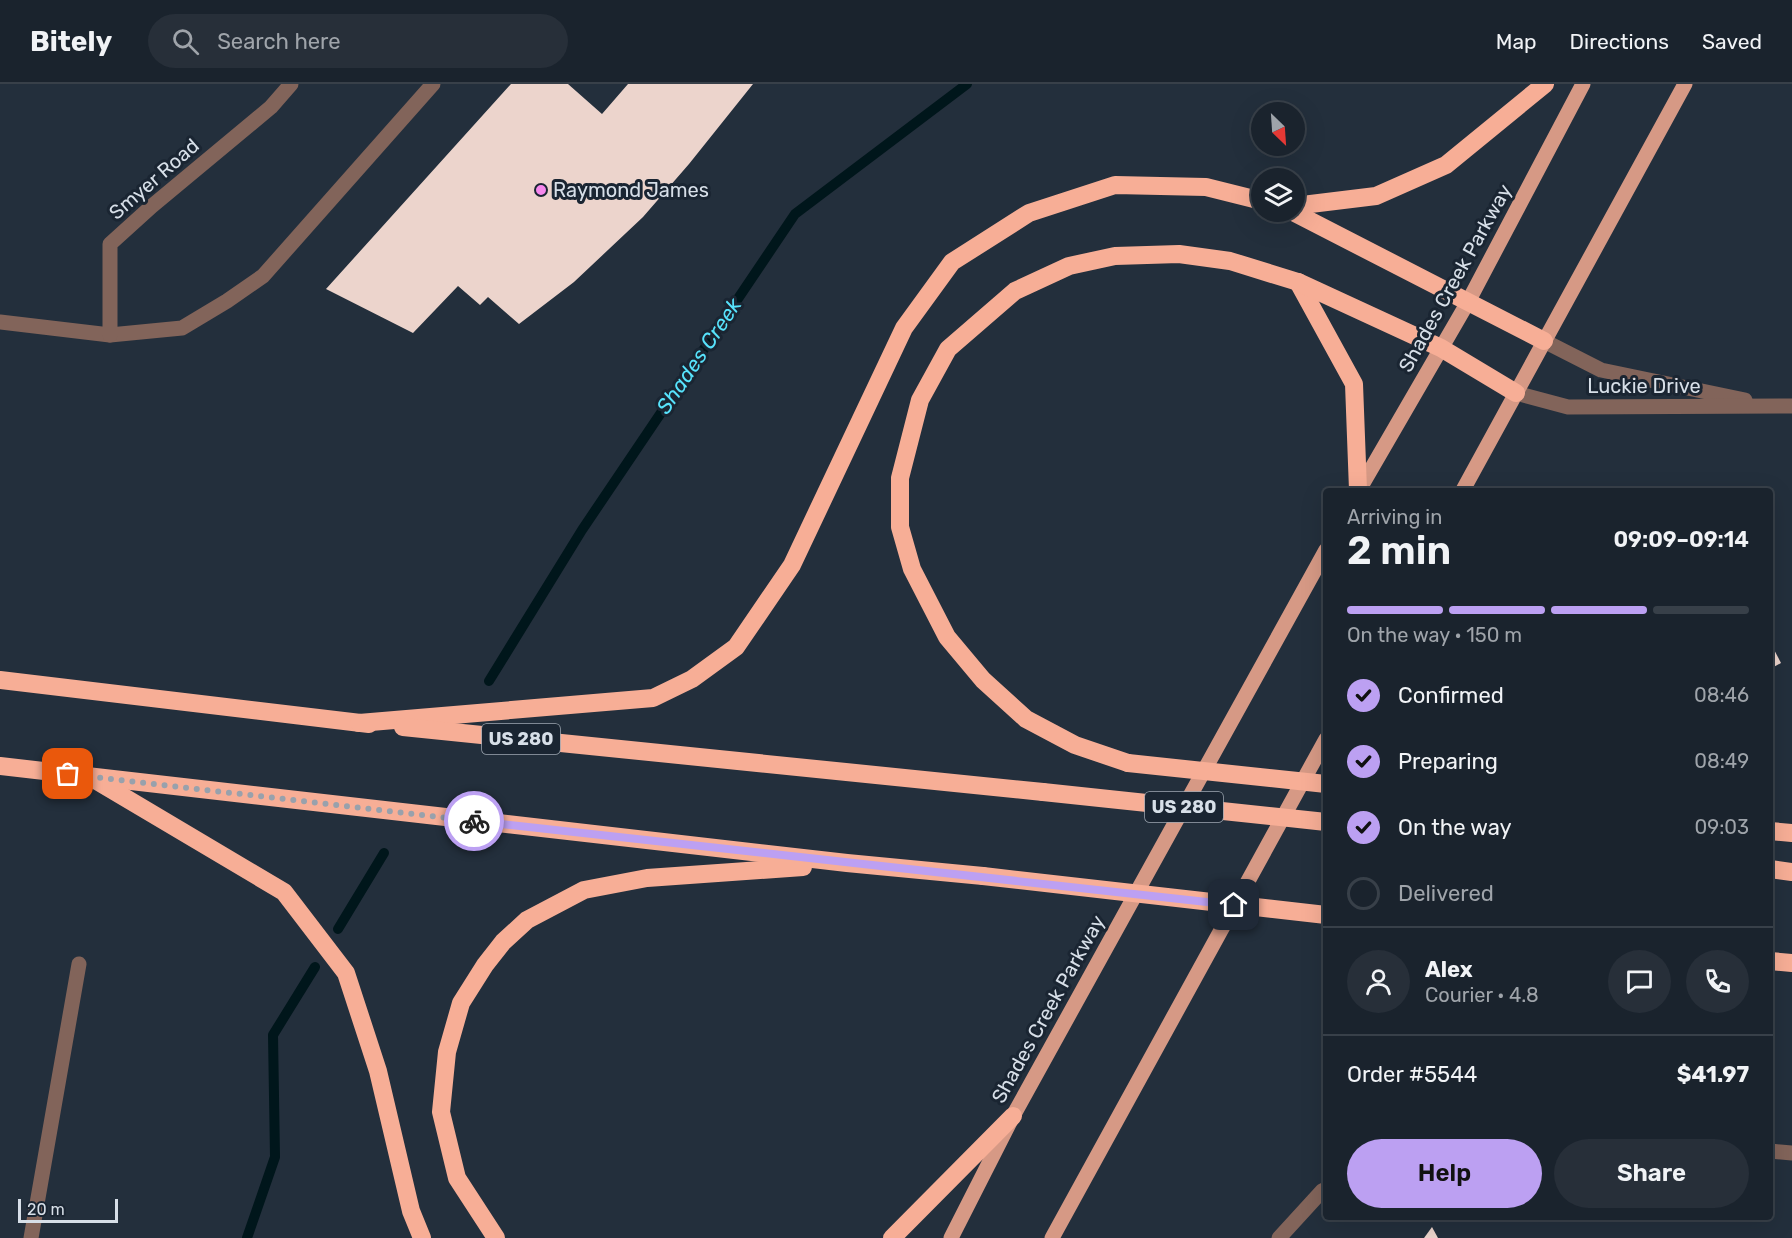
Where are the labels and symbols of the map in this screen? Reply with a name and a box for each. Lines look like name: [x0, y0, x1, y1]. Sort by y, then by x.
north arrow: [1251, 102, 1305, 156]
street label: Smyer Road: [104, 133, 204, 225]
place label: Raymond James: [553, 178, 709, 202]
street label: Shades Creek Parkway: [1393, 180, 1517, 376]
marker: Raymond James: [534, 183, 548, 197]
water label: Shades Creek: [651, 292, 747, 418]
street label: Luckie Drive: [1587, 374, 1701, 398]
road number: US 280: [482, 724, 560, 754]
pin: [42, 748, 93, 799]
courier: [444, 791, 504, 851]
road number: US 280: [1145, 792, 1223, 822]
pin: [1208, 879, 1259, 930]
street label: Shades Creek Parkway: [986, 911, 1110, 1107]
scale bar: [18, 1196, 118, 1224]

